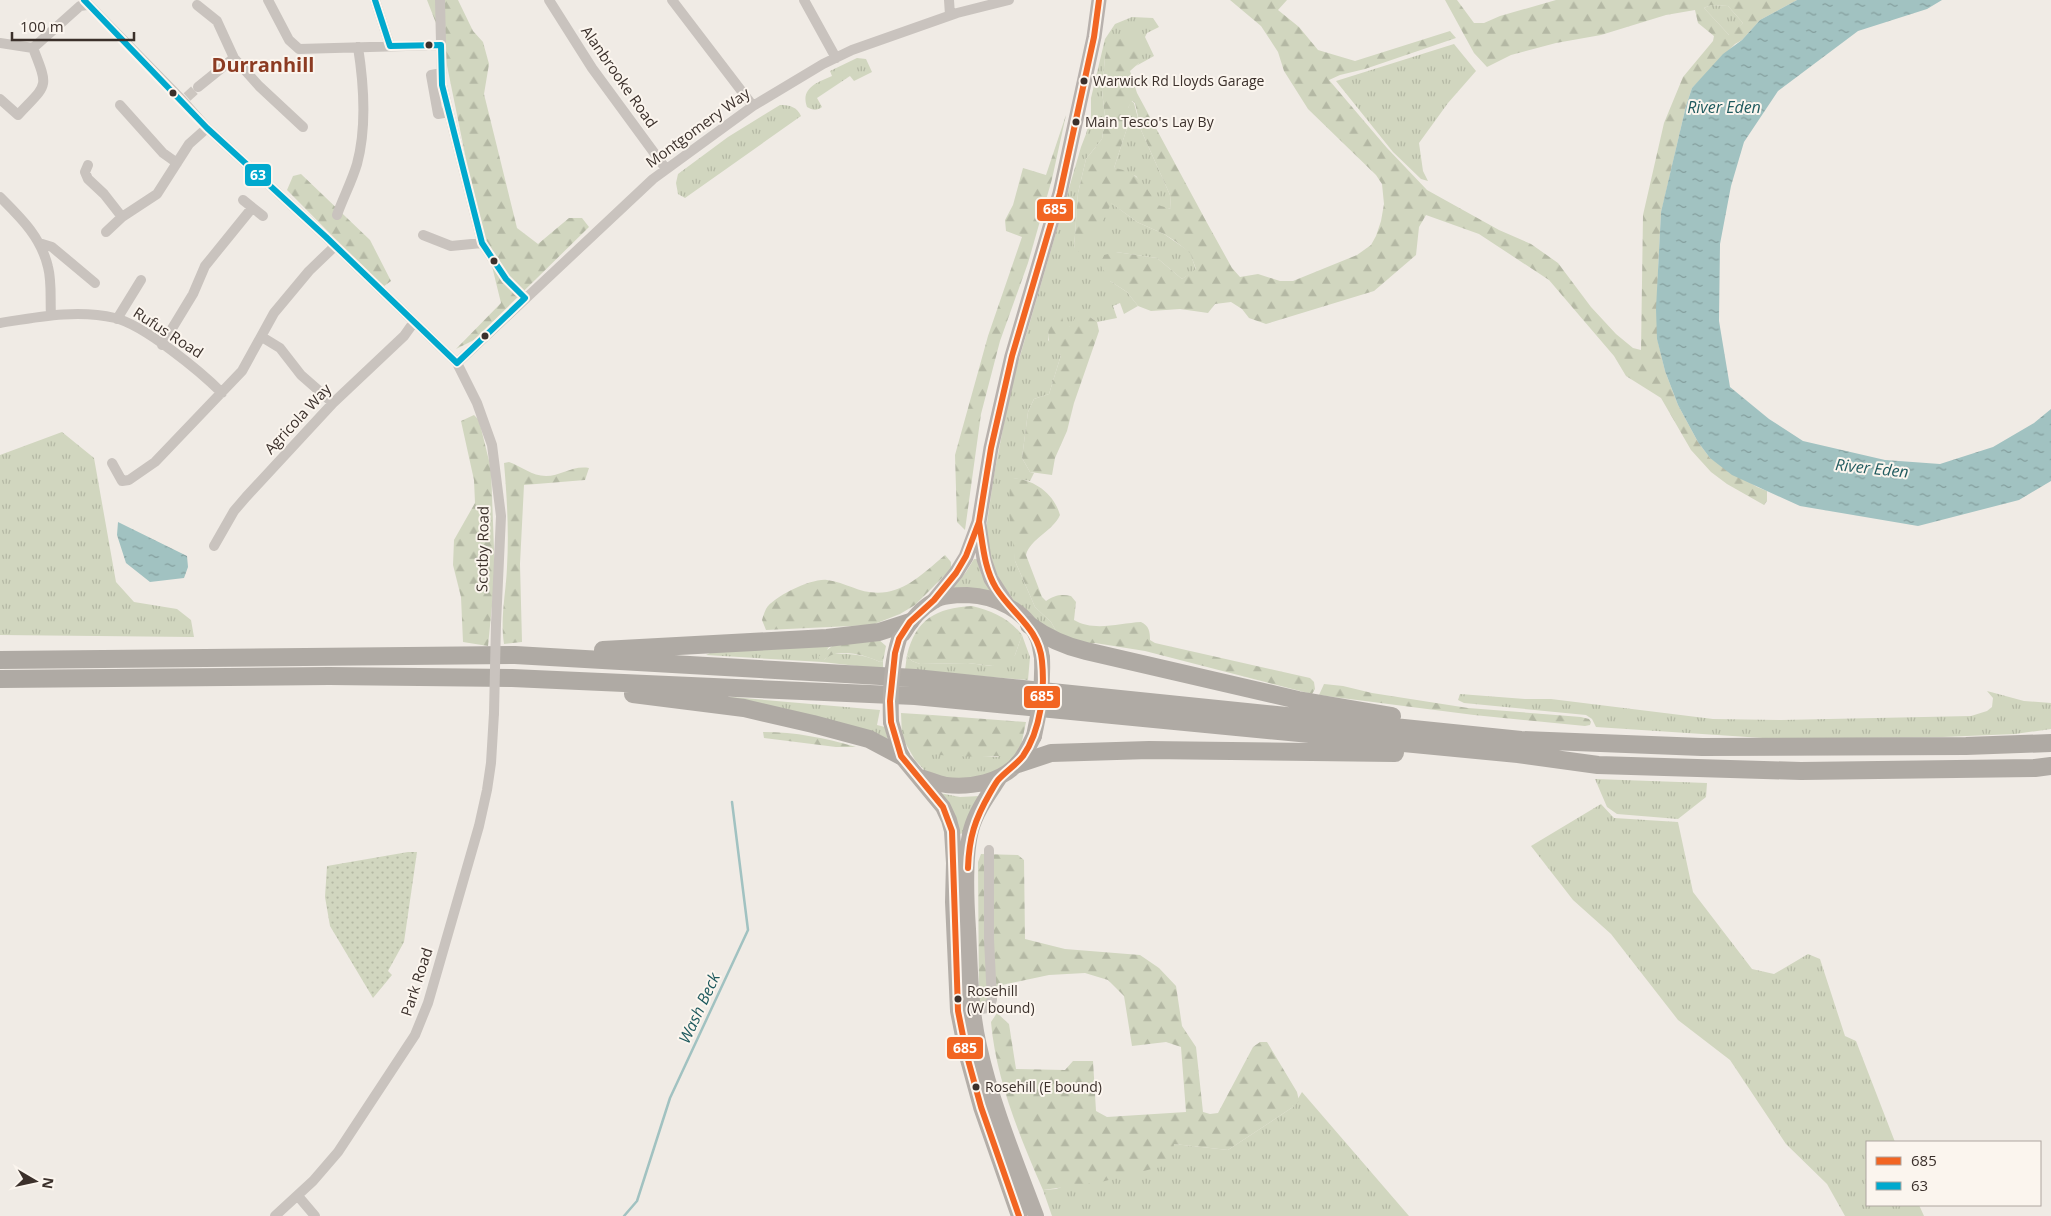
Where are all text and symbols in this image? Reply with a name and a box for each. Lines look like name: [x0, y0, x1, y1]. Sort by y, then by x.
scale bar: [12, 10, 135, 42]
text: 100 m: [20, 16, 64, 36]
street label: Alanbrooke Road: [577, 21, 662, 131]
unlabelled marker: [424, 40, 434, 50]
district label: Durranhill: [212, 51, 314, 78]
place label: Warwick Rd Lloyds Garage: [1093, 71, 1265, 90]
marker: Warwick Rd Lloyds Garage: [1079, 76, 1089, 86]
street label: Montgomery Way: [641, 82, 754, 172]
unlabelled marker: [168, 88, 178, 98]
water label: River Eden: [1687, 96, 1761, 118]
place label: Main Tesco's Lay By: [1085, 112, 1215, 131]
marker: Main Tesco's Lay By: [1071, 117, 1081, 127]
line badge: 63: [244, 163, 272, 187]
text: 63: [250, 165, 266, 184]
line badge: 685: [1036, 198, 1074, 222]
text: 685: [1043, 199, 1067, 218]
unlabelled marker: [489, 256, 499, 266]
street label: Rufus Road: [130, 302, 207, 362]
unlabelled marker: [480, 331, 490, 341]
street label: Agricola Way: [259, 378, 335, 458]
water label: River Eden: [1834, 453, 1910, 483]
street label: Scotby Road: [471, 506, 493, 592]
line badge: 685: [1023, 685, 1061, 709]
text: 685: [1030, 686, 1054, 705]
street label: Park Road: [396, 945, 437, 1019]
water label: Wash Beck: [673, 968, 725, 1047]
place label: Rosehill (W bound): [967, 981, 1035, 1017]
marker: Rosehill (W bound): [953, 994, 963, 1004]
line badge: 685: [946, 1036, 984, 1060]
text: 685: [953, 1038, 977, 1057]
place label: Rosehill (E bound): [985, 1077, 1102, 1096]
marker: Rosehill (E bound): [971, 1082, 981, 1092]
legend: [1866, 1141, 2041, 1206]
text: 685: [1911, 1150, 1937, 1170]
north arrow: [10, 1156, 60, 1206]
text: 63: [1911, 1175, 1928, 1195]
text: N: [38, 1176, 59, 1190]

